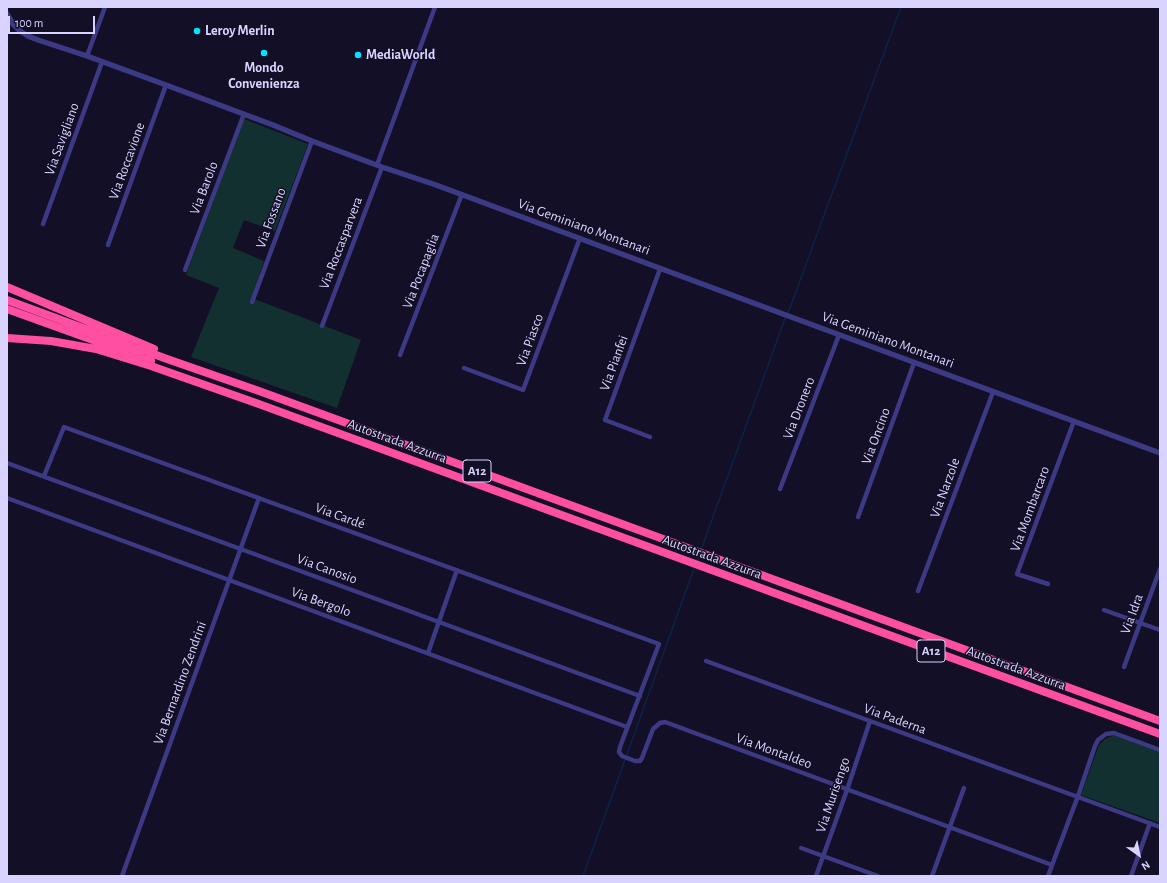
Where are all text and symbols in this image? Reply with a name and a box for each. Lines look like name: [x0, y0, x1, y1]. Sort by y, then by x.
scale bar: [10, 8, 97, 34]
text: 100 m: [15, 17, 43, 29]
place label: Leroy Merlin: [205, 23, 275, 39]
marker: Leroy Merlin: [192, 26, 202, 36]
place label: MediaWorld: [366, 47, 435, 63]
marker: Mondo Convenienza: [259, 48, 269, 58]
marker: MediaWorld: [353, 50, 363, 60]
place label: Mondo Convenienza: [228, 60, 300, 92]
street label: Via Savigliano: [41, 100, 83, 178]
street label: Via Roccavione: [105, 120, 149, 202]
street label: Via Barolo: [186, 159, 222, 217]
street label: Via Fossano: [252, 185, 290, 251]
street label: Via Roccasparvera: [316, 194, 366, 292]
street label: Via Geminiano Montanari: [516, 195, 652, 259]
street label: Via Pocapaglia: [399, 231, 443, 311]
street label: Via Geminiano Montanari: [820, 308, 956, 372]
street label: Via Piasco: [513, 311, 547, 369]
street label: Via Pianfei: [596, 333, 632, 393]
street label: Via Dronero: [779, 374, 819, 442]
street label: Via Oncino: [858, 405, 894, 467]
street label: Autostrada Azzurra: [345, 415, 449, 467]
street label: Via Narzole: [926, 456, 964, 520]
road number: A12: [463, 460, 491, 482]
street label: Via Mombarcaro: [1007, 464, 1053, 554]
street label: Via Cardé: [313, 499, 367, 533]
street label: Autostrada Azzurra: [660, 531, 764, 583]
street label: Via Canosio: [294, 550, 360, 588]
street label: Via Bergolo: [289, 583, 353, 621]
street label: Via Idra: [1117, 592, 1147, 636]
street label: Via Bernardino Zendrini: [150, 619, 210, 747]
road number: A12: [917, 640, 945, 662]
street label: Autostrada Azzurra: [964, 642, 1068, 694]
street label: Via Paderna: [861, 700, 929, 738]
street label: Via Montaldeo: [734, 729, 814, 773]
street label: Via Murisengo: [812, 755, 854, 835]
north arrow: [1119, 835, 1159, 875]
text: N: [1140, 859, 1152, 872]

